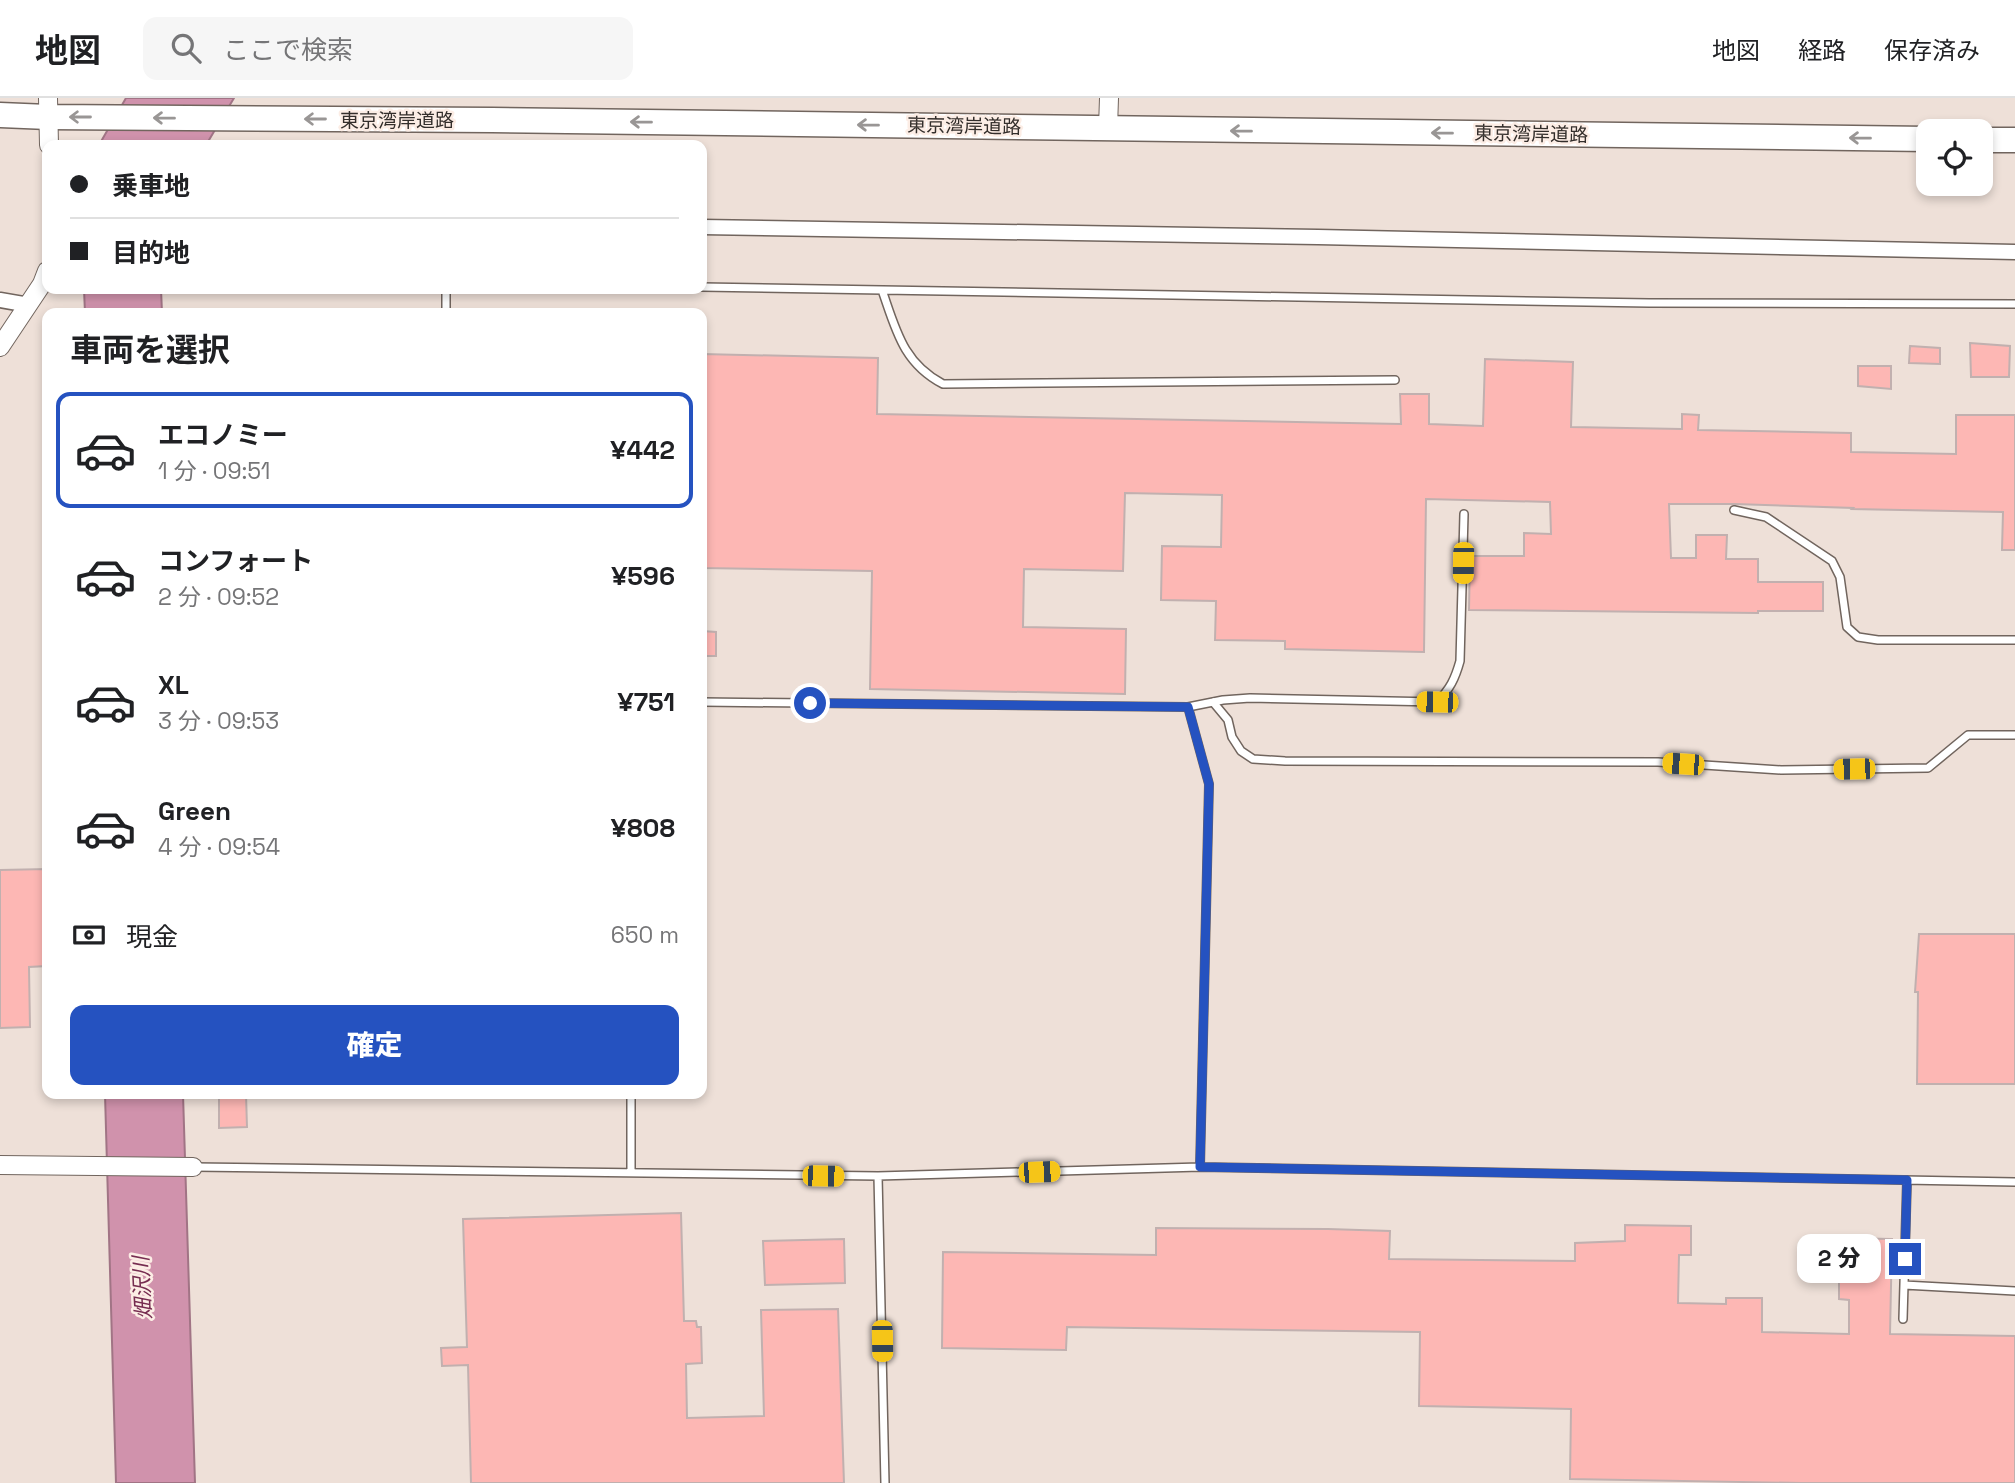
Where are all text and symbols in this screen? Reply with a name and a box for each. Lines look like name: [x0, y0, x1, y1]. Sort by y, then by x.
search box: [143, 17, 633, 80]
icon: search: [167, 29, 205, 67]
text: 地図: [35, 30, 101, 72]
text: ここで検索: [223, 33, 353, 67]
text: 地図: [1712, 35, 1760, 66]
text: 経路: [1798, 35, 1846, 66]
text: 保存済み: [1884, 35, 1980, 66]
street label: 東京湾岸道路: [340, 108, 454, 133]
one-way arrow: [69, 110, 92, 124]
one-way arrow: [152, 111, 175, 125]
one-way arrow: [304, 112, 327, 126]
street label: 東京湾岸道路: [907, 113, 1021, 139]
one-way arrow: [629, 115, 652, 129]
one-way arrow: [857, 118, 880, 132]
map controls: [1916, 119, 1993, 196]
button: locate: [1916, 119, 1993, 196]
street label: 東京湾岸道路: [1474, 121, 1588, 147]
one-way arrow: [1230, 124, 1253, 138]
one-way arrow: [1430, 126, 1453, 140]
one-way arrow: [1849, 132, 1872, 145]
text: 乗車地: [112, 169, 190, 203]
text: 目的地: [112, 236, 190, 270]
text: 車両を選択: [70, 330, 230, 370]
text: エコノミー: [158, 418, 288, 452]
icon: car: [74, 419, 137, 482]
text: ¥442: [610, 433, 675, 467]
text: 1 分 · 09:51: [158, 456, 270, 486]
car: [1453, 542, 1474, 584]
text: コンフォート: [158, 544, 313, 578]
icon: car: [74, 545, 137, 608]
text: ¥596: [611, 559, 675, 593]
text: 2 分 · 09:52: [158, 582, 279, 612]
text: XL: [158, 668, 189, 702]
icon: car: [74, 671, 137, 734]
text: ¥751: [618, 685, 675, 719]
route start: [794, 687, 826, 719]
car: [1416, 691, 1459, 713]
text: 3 分 · 09:53: [158, 706, 279, 736]
car: [1662, 752, 1705, 776]
car: [1833, 758, 1876, 780]
text: Green: [158, 794, 231, 828]
icon: car: [74, 797, 137, 860]
text: ¥808: [611, 811, 675, 845]
text: 4 分 · 09:54: [158, 832, 280, 862]
icon: cash: [70, 916, 108, 954]
text: 現金: [126, 920, 178, 954]
text: 650 m: [611, 920, 679, 950]
button: 確定: [70, 1005, 679, 1085]
car: [1018, 1161, 1061, 1183]
car: [802, 1165, 845, 1187]
callout: 2 分: [1797, 1234, 1881, 1284]
text: 2 分: [1818, 1243, 1860, 1273]
route end: [1889, 1243, 1921, 1275]
water label: 畑沢川: [127, 1254, 157, 1320]
car: [872, 1320, 893, 1362]

